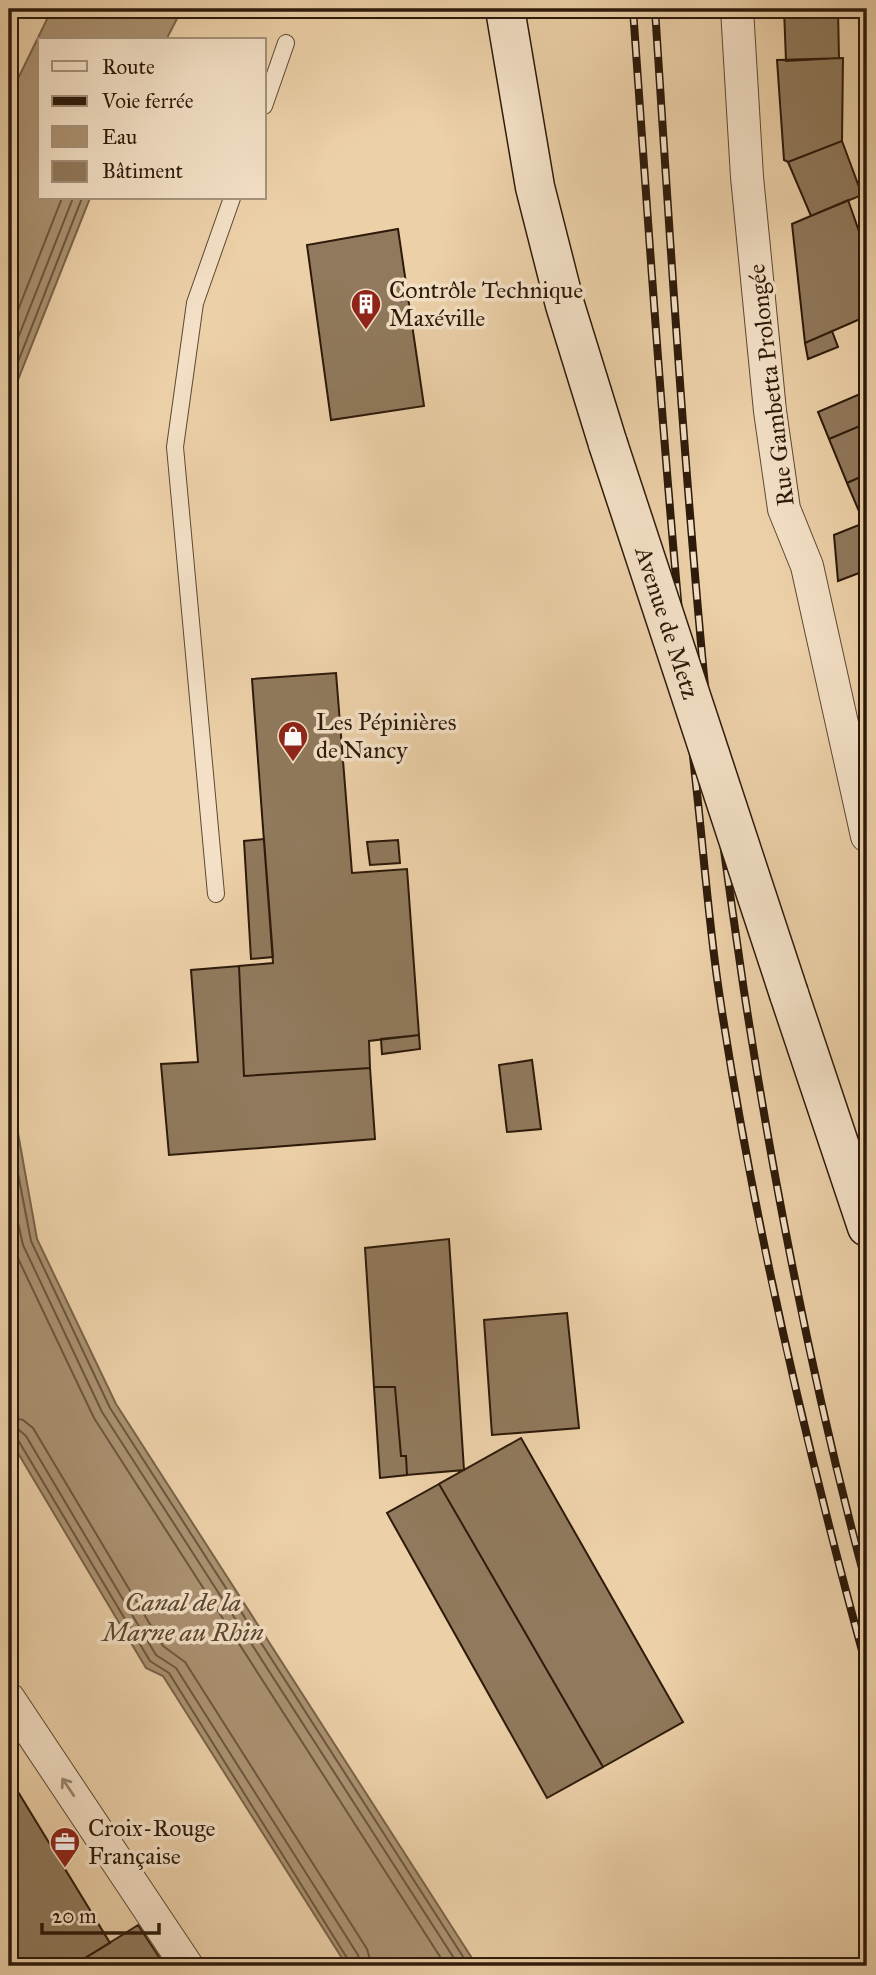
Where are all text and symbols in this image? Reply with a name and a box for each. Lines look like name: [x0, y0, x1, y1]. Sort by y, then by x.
legend: [38, 38, 266, 200]
text: Route: [102, 54, 155, 80]
text: Voie ferrée: [101, 88, 194, 114]
text: Eau: [102, 124, 137, 150]
text: Bâtiment: [102, 158, 184, 184]
street label: Rue Gambetta Prolongée: [741, 262, 801, 508]
place label: Contrôle Technique Maxéville: [389, 275, 583, 333]
building icon: Contrôle Technique Maxéville: [349, 287, 383, 331]
street label: Avenue de Metz: [628, 542, 706, 703]
place label: Les Pépinières de Nancy: [316, 707, 456, 765]
shop icon: Les Pépinières de Nancy: [276, 719, 310, 763]
water label: Canal de la Marne au Rhin: [100, 1586, 264, 1648]
one-way arrow: [61, 1778, 75, 1797]
place label: Croix-Rouge Française: [88, 1813, 216, 1871]
office icon: Croix-Rouge Française: [48, 1825, 82, 1869]
scale bar: [42, 1891, 159, 1935]
text: 20 m: [52, 1903, 97, 1929]

